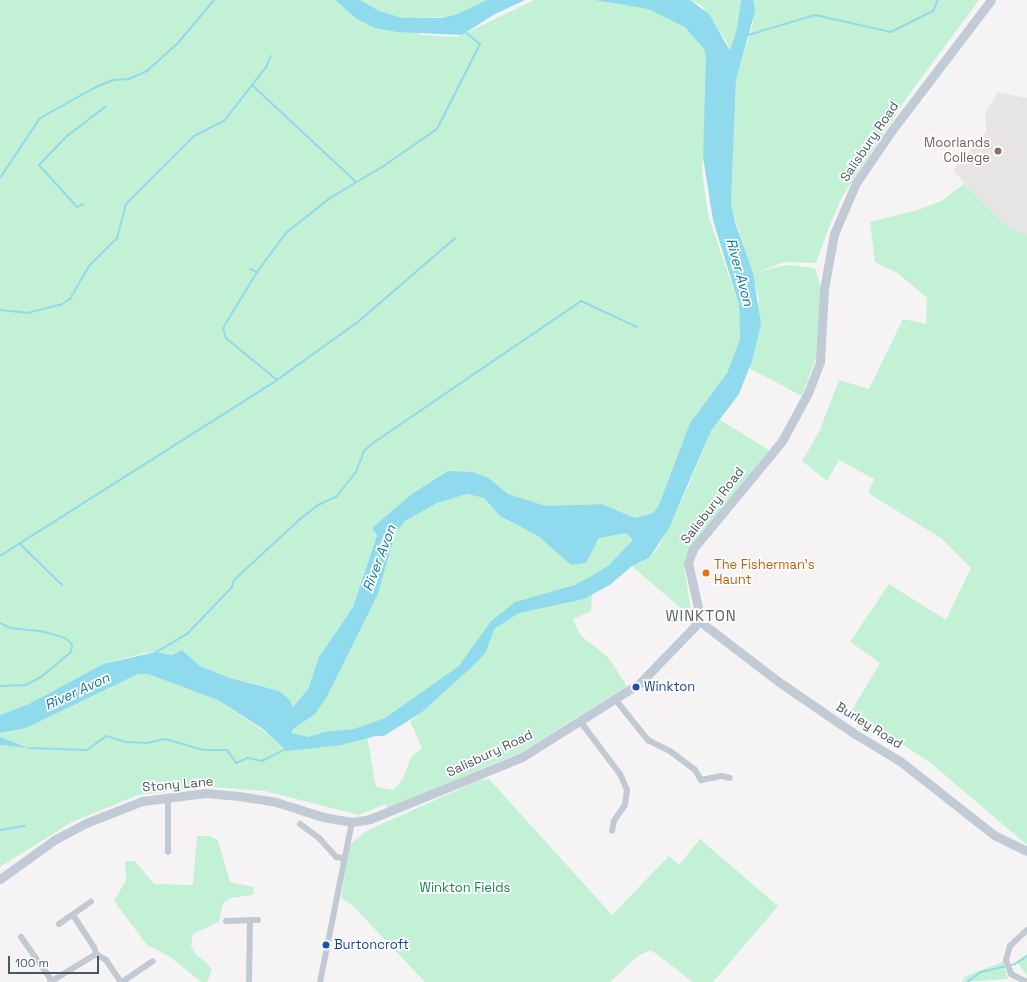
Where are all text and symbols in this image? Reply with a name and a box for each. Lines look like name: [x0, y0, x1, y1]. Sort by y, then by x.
street label: Salisbury Road: [838, 99, 902, 185]
place label: Moorlands College: [924, 136, 990, 167]
marker: Moorlands College: [993, 146, 1003, 156]
water label: River Avon: [723, 236, 757, 308]
street label: Salisbury Road: [678, 465, 748, 547]
water label: River Avon: [359, 522, 399, 594]
place label: The Fisherman's Haunt: [714, 558, 815, 589]
marker: The Fisherman's Haunt: [701, 568, 711, 578]
district label: WINKTON: [665, 607, 737, 625]
water label: River Avon: [42, 669, 112, 713]
place label: Winkton: [644, 679, 695, 695]
marker: Winkton: [631, 682, 641, 692]
street label: Burley Road: [833, 699, 905, 753]
street label: Salisbury Road: [445, 727, 535, 781]
street label: Stony Lane: [142, 774, 214, 796]
park label: Winkton Fields: [420, 880, 510, 896]
place label: Burtoncroft: [334, 937, 409, 953]
marker: Burtoncroft: [321, 940, 331, 950]
scale bar: [10, 948, 101, 974]
text: 100 m: [15, 955, 49, 971]

